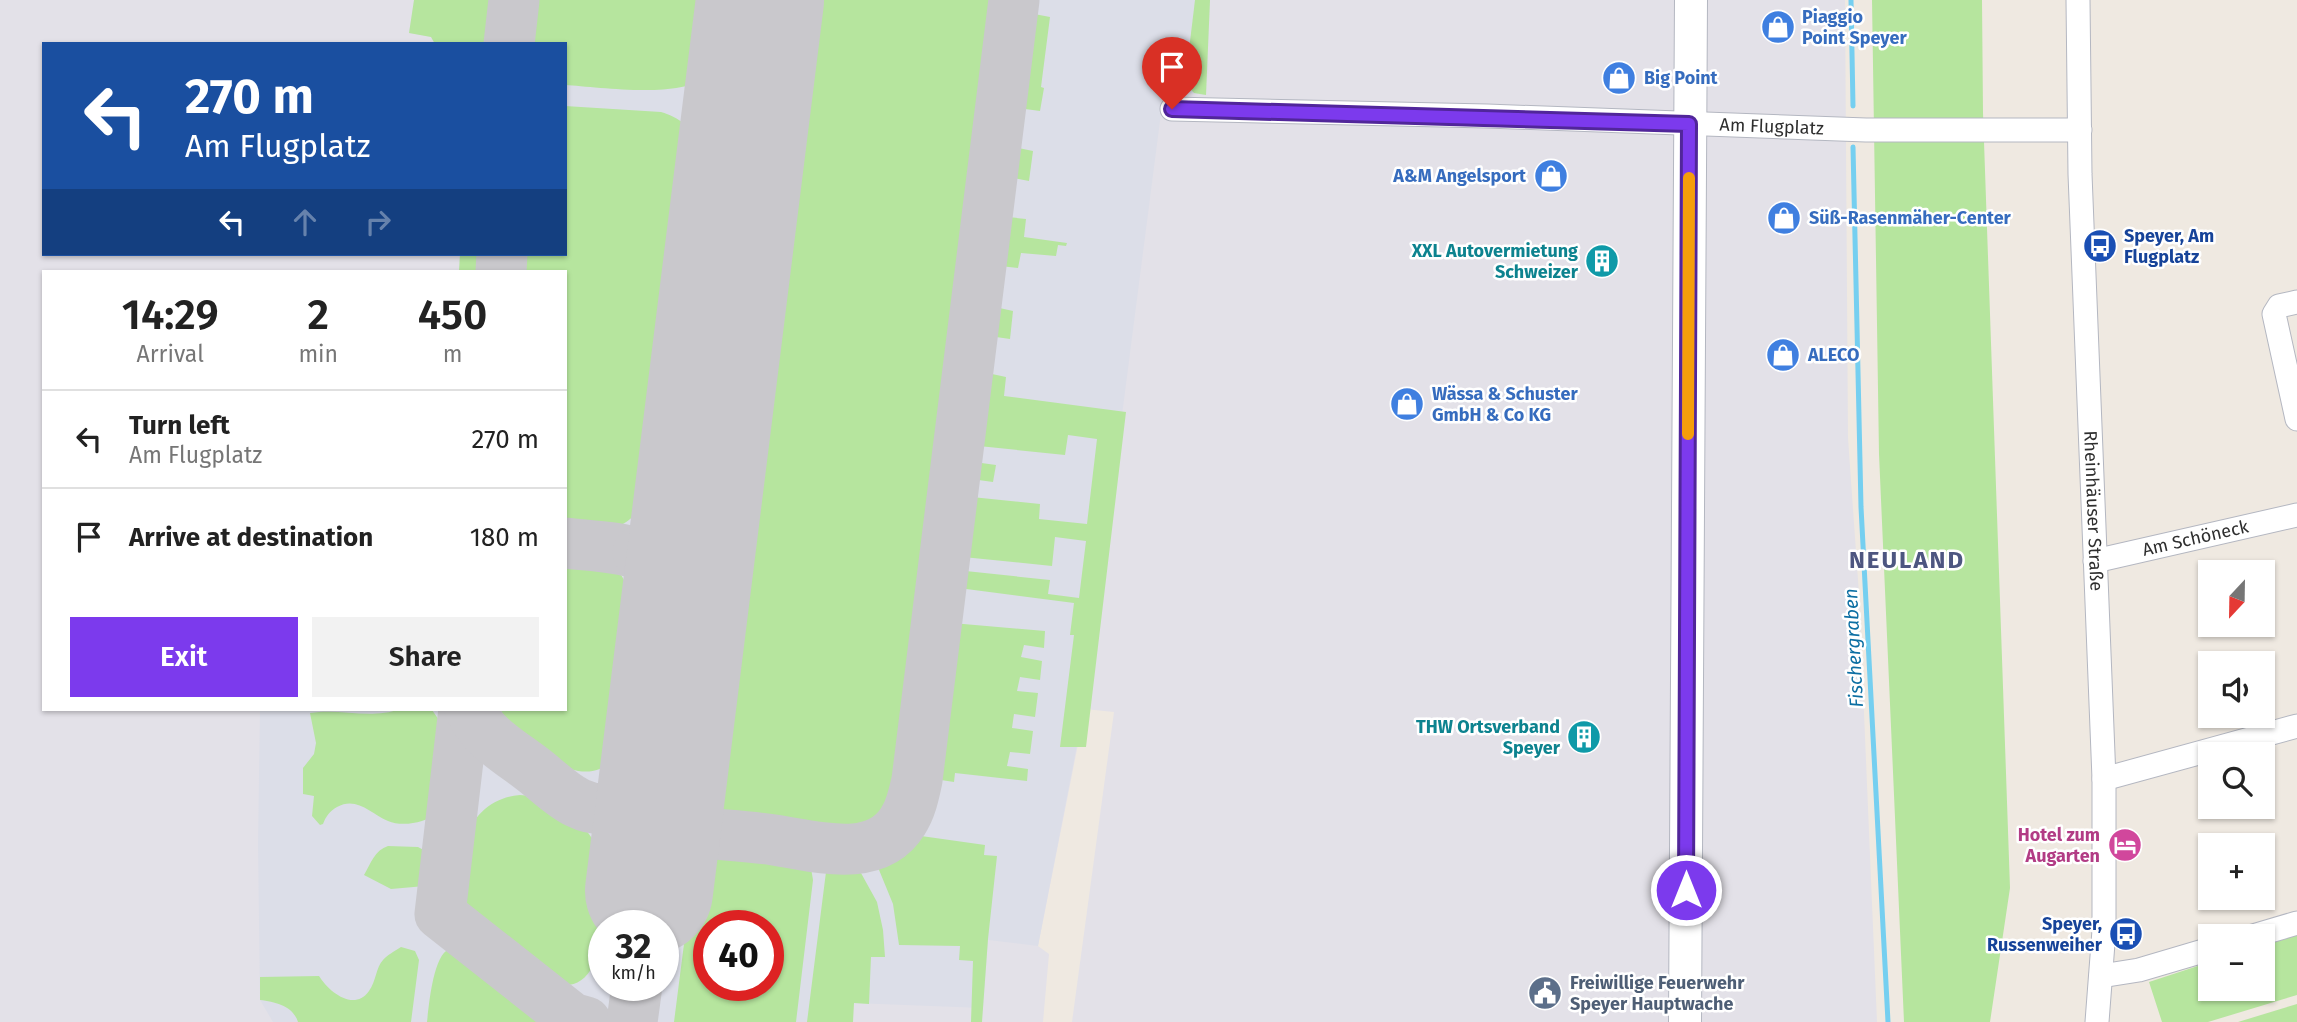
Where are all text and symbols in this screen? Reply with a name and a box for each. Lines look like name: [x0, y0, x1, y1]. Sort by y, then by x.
place label: Piaggio Point Speyer: [1802, 6, 1907, 49]
shop icon: Piaggio Point Speyer: [1759, 8, 1797, 46]
pin: [1142, 37, 1202, 109]
icon: arrive: [1153, 48, 1191, 86]
shop icon: Big Point: [1600, 59, 1638, 97]
text: 270 m: [185, 67, 314, 126]
place label: Big Point: [1644, 67, 1719, 89]
icon: left: [70, 70, 161, 161]
street label: Am Flugplatz: [1719, 114, 1824, 139]
text: Am Flugplatz: [185, 127, 370, 165]
shop icon: A&M Angelsport: [1532, 157, 1570, 195]
place label: A&M Angelsport: [1392, 165, 1527, 187]
shop icon: Süß-Rasenmäher-Center: [1765, 199, 1803, 237]
icon: left: [213, 203, 251, 241]
icon: ahead: [286, 203, 324, 241]
icon: right: [359, 203, 397, 241]
place label: Süß-Rasenmäher-Center: [1809, 207, 2012, 229]
place label: Speyer, Am Flugplatz: [2124, 225, 2214, 268]
bus stop icon: Speyer, Am Flugplatz: [2081, 227, 2119, 265]
place label: XXL Autovermietung Schweizer: [1411, 240, 1579, 283]
building icon: XXL Autovermietung Schweizer: [1583, 242, 1621, 280]
text: 14:29: [122, 290, 219, 340]
text: 2: [307, 290, 329, 340]
text: 450: [418, 290, 487, 340]
shop icon: ALECO: [1764, 336, 1802, 374]
text: Arrival: [136, 340, 204, 368]
text: min: [298, 340, 338, 368]
text: m: [443, 340, 462, 368]
place label: ALECO: [1807, 344, 1860, 366]
place label: Wässa & Schuster GmbH & Co KG: [1432, 383, 1578, 426]
shop icon: Wässa & Schuster GmbH & Co KG: [1388, 385, 1426, 423]
text: Turn left: [129, 410, 230, 441]
icon: left: [70, 420, 108, 458]
text: 270 m: [471, 424, 539, 455]
street label: Rheinhäuser Straße: [2079, 430, 2108, 591]
text: Am Flugplatz: [129, 441, 262, 469]
street label: Am Schöneck: [2140, 515, 2251, 561]
icon: arrive: [70, 518, 108, 556]
text: Arrive at destination: [129, 522, 373, 553]
text: 180 m: [470, 522, 539, 553]
district label: NEULAND: [1849, 546, 1965, 574]
north arrow: [2198, 560, 2275, 637]
map controls: [2198, 560, 2275, 1001]
water label: Fischergraben: [1839, 588, 1868, 708]
button: Exit: [70, 617, 298, 697]
button: Share: [312, 617, 539, 697]
button: sound: [2198, 651, 2275, 728]
place label: THW Ortsverband Speyer: [1416, 716, 1561, 759]
building icon: THW Ortsverband Speyer: [1565, 718, 1603, 756]
button: search: [2198, 742, 2275, 819]
place label: Hotel zum Augarten: [2018, 824, 2100, 867]
hotel icon: Hotel zum Augarten: [2106, 826, 2144, 864]
button: +: [2198, 833, 2275, 910]
position arrow: [1649, 853, 1723, 927]
speed limit sign: 40: [693, 910, 784, 1001]
place label: Speyer, Russenweiher: [1987, 913, 2103, 956]
bus stop icon: Speyer, Russenweiher: [2107, 915, 2145, 953]
button: −: [2198, 924, 2275, 1001]
text: 32: [616, 925, 651, 967]
text: km/h: [611, 962, 656, 984]
place label: Freiwillige Feuerwehr Speyer Hauptwache: [1570, 972, 1745, 1015]
public building icon: Freiwillige Feuerwehr Speyer Hauptwache: [1526, 974, 1564, 1012]

